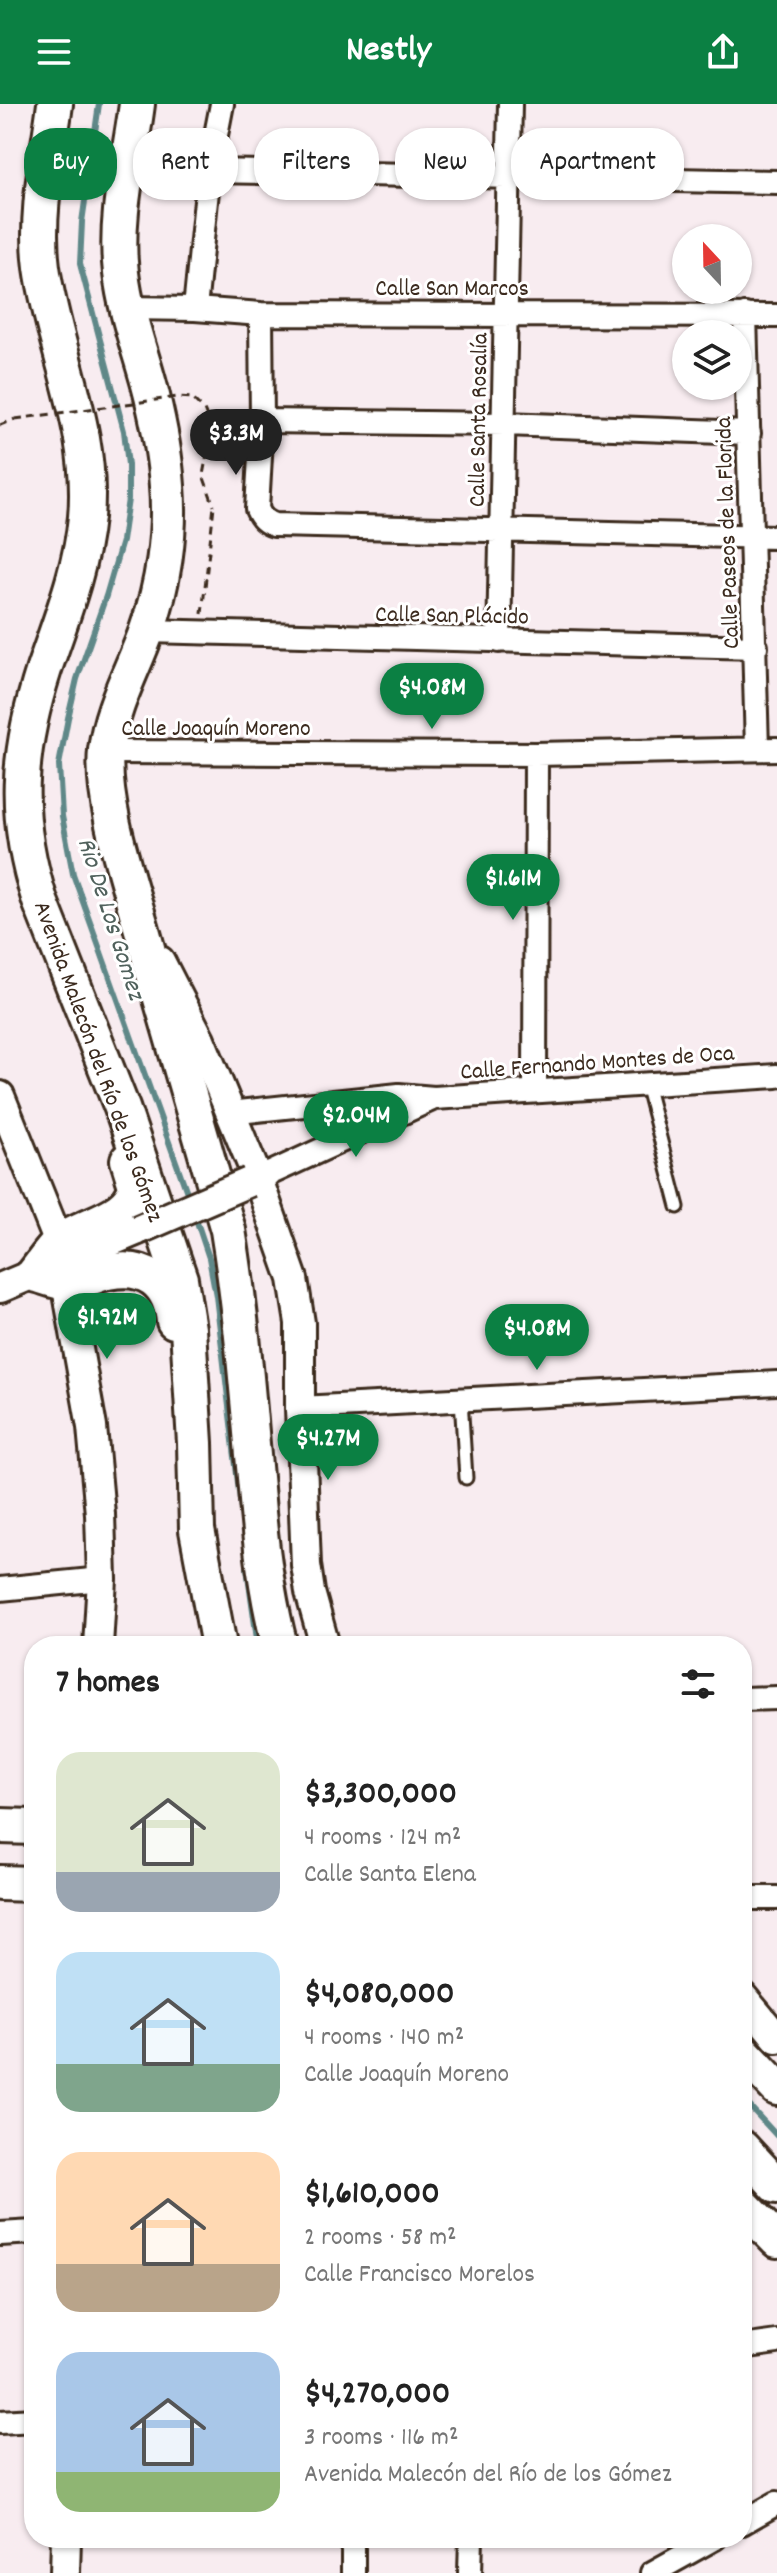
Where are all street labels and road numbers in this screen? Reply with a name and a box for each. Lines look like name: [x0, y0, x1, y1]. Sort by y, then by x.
street label: Calle San Marcos: [375, 273, 529, 307]
street label: Calle Santa Rosalía: [461, 332, 499, 507]
street label: Calle Paseos de la Florida: [708, 415, 750, 650]
street label: Calle San Plácido: [375, 599, 529, 635]
street label: Calle Joaquín Moreno: [121, 713, 311, 747]
street label: Avenida Malecón del Río de los Gómez: [23, 897, 171, 1227]
street label: Calle Fernando Montes de Oca: [459, 1037, 736, 1091]

